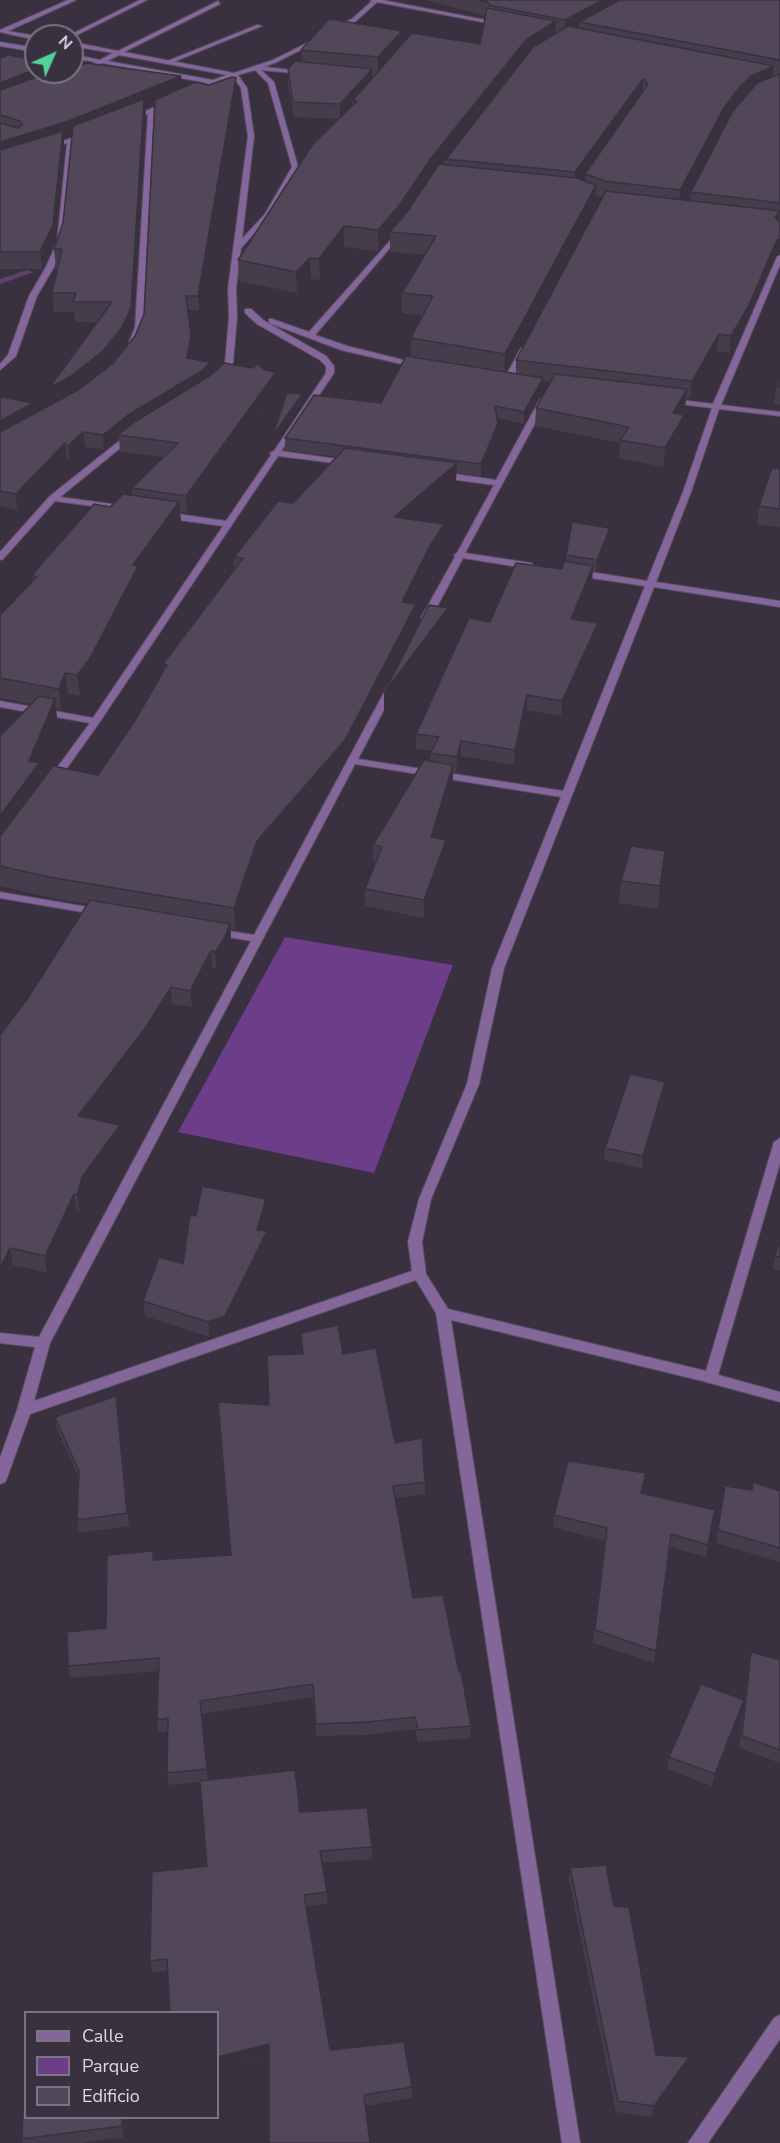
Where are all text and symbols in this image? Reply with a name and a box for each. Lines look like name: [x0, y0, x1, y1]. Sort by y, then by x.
north arrow: [24, 24, 84, 84]
text: N: [53, 31, 77, 55]
legend: [24, 2011, 219, 2119]
text: Calle: [82, 2024, 124, 2048]
text: Parque: [82, 2054, 139, 2078]
text: Edificio: [82, 2084, 140, 2108]

